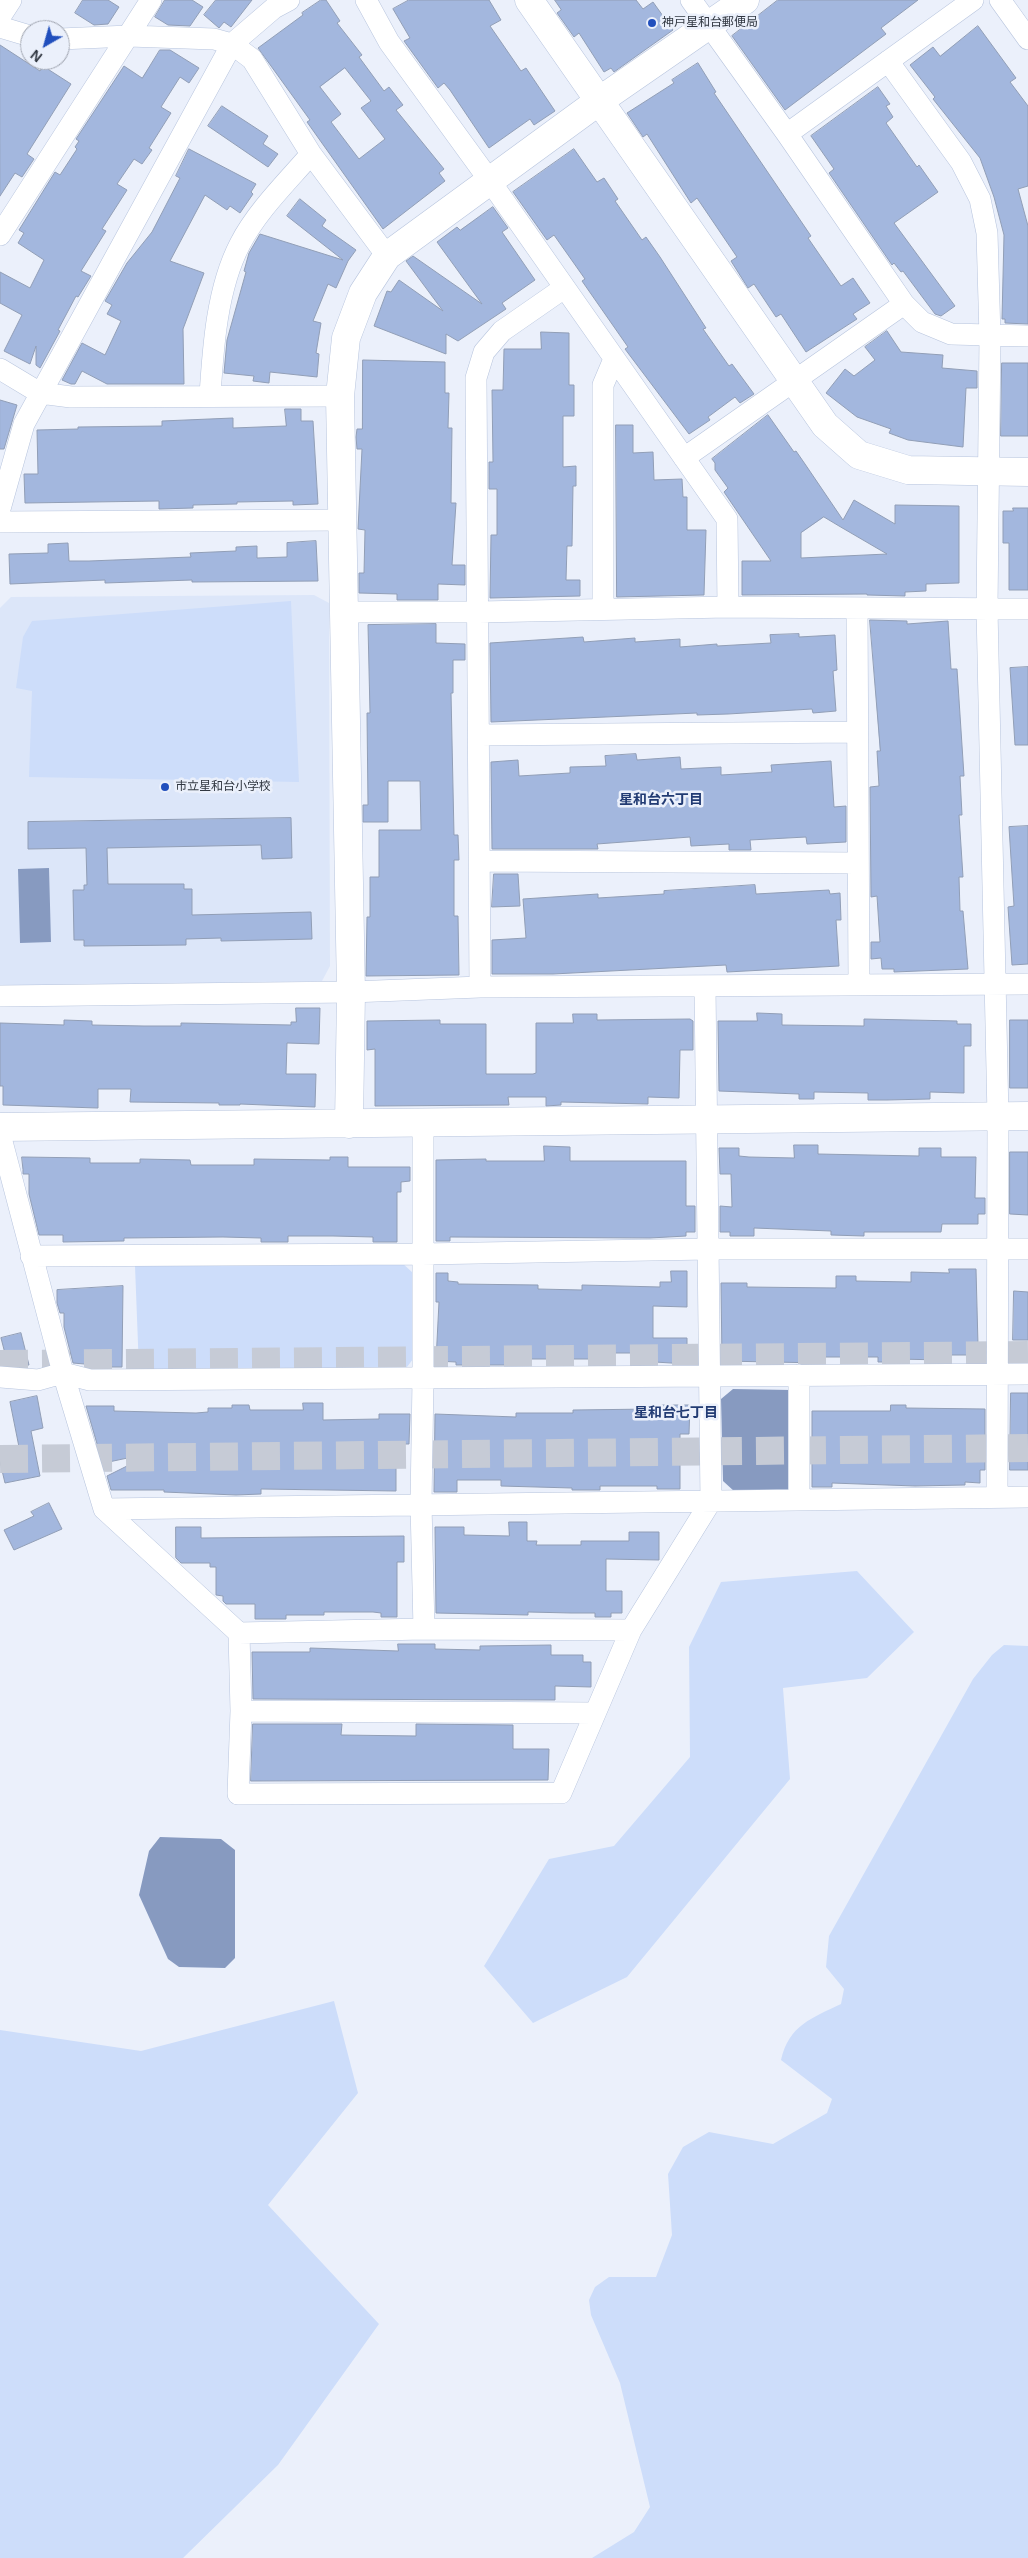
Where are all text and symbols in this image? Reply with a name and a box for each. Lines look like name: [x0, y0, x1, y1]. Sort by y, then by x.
place label: 神戸星和台郵便局: [662, 16, 758, 30]
marker: 神戸星和台郵便局: [646, 17, 658, 29]
north arrow: [20, 20, 70, 70]
text: N: [27, 47, 45, 65]
place label: 市立星和台小学校: [175, 780, 271, 794]
marker: 市立星和台小学校: [159, 781, 171, 793]
district label: 星和台六丁目: [619, 792, 703, 808]
district label: 星和台七丁目: [634, 1405, 718, 1421]

